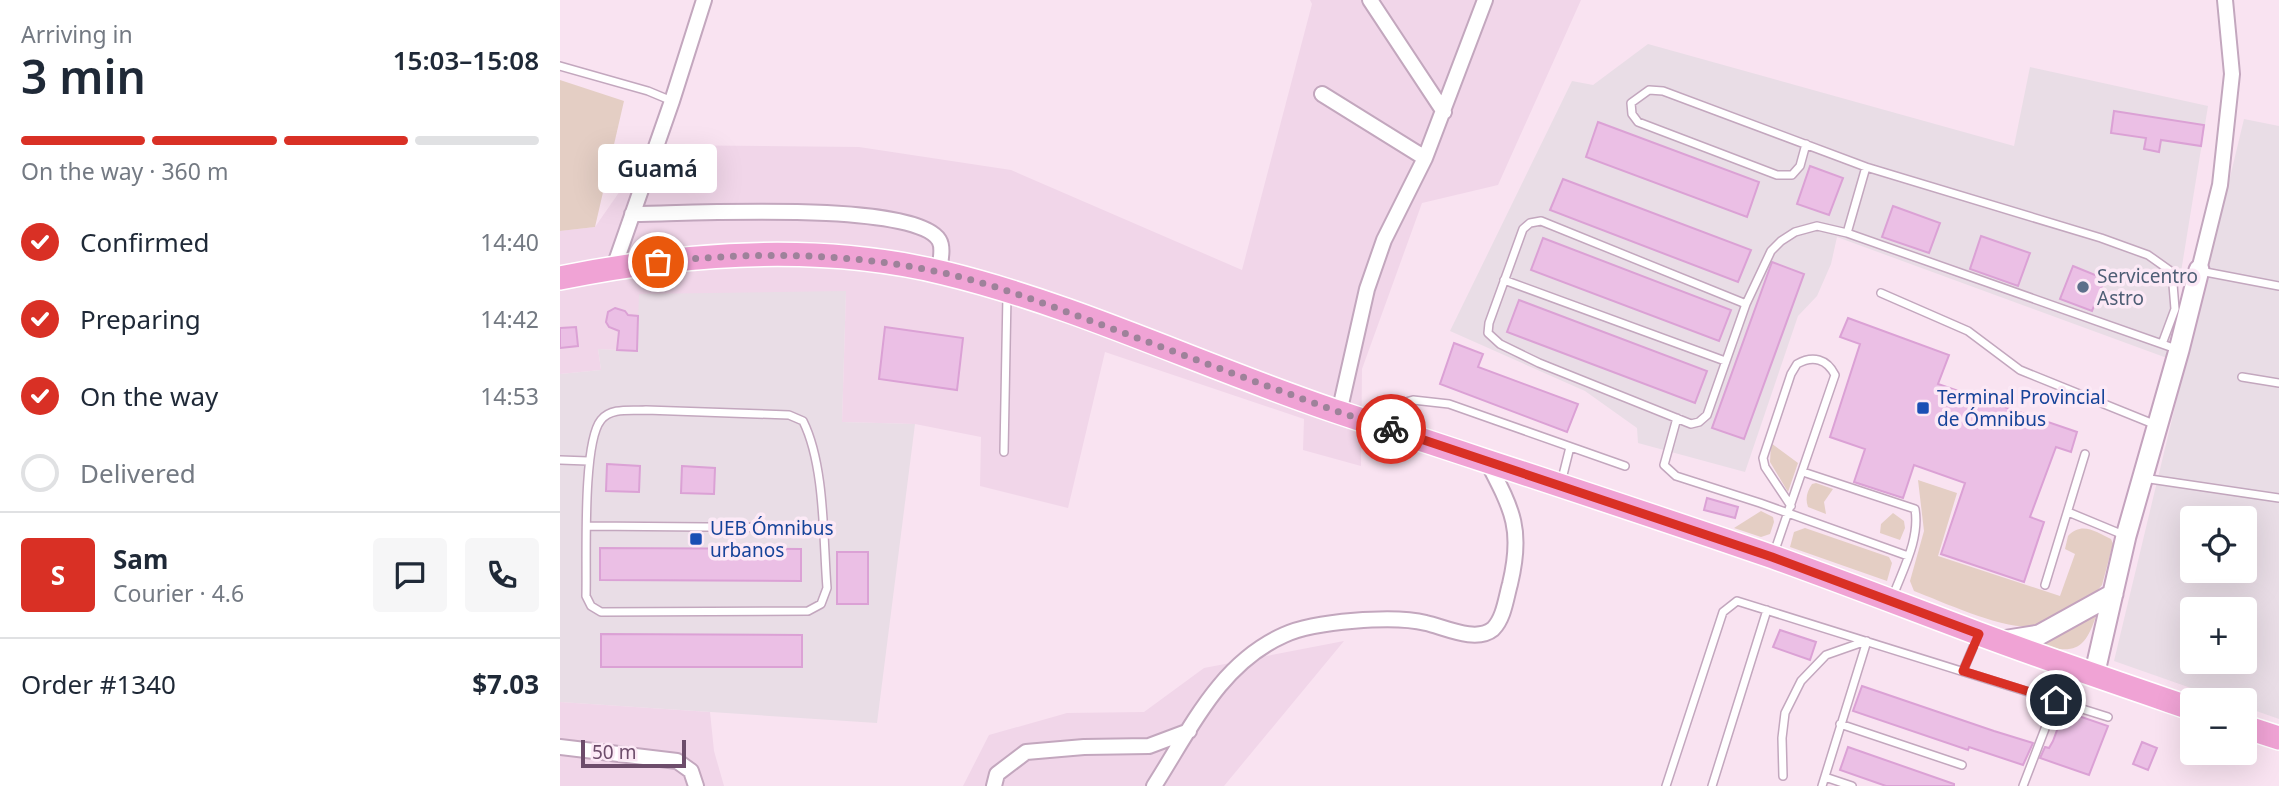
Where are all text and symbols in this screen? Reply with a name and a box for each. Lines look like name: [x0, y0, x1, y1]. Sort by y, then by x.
text: Arriving in: [21, 18, 133, 50]
text: 15:03–15:08: [393, 42, 539, 78]
text: 3 min: [21, 45, 146, 107]
callout: Guamá: [598, 143, 718, 192]
text: Guamá: [617, 152, 698, 184]
text: On the way · 360 m: [21, 155, 228, 187]
icon: check: [21, 223, 59, 261]
text: Confirmed: [80, 224, 210, 260]
text: 14:40: [480, 226, 539, 258]
pin: [628, 232, 688, 292]
icon: bag: [639, 243, 677, 281]
place label: Servicentro Astro: [2097, 263, 2198, 311]
marker: Servicentro Astro: [2075, 279, 2091, 295]
icon: check: [21, 300, 59, 338]
text: Preparing: [80, 301, 201, 337]
text: 14:42: [480, 303, 539, 335]
icon: check: [21, 377, 59, 415]
text: On the way: [80, 378, 218, 414]
text: 14:53: [480, 380, 539, 412]
place label: Terminal Provincial de Ómnibus: [1937, 384, 2106, 432]
courier: [1356, 394, 1426, 464]
marker: Terminal Provincial de Ómnibus: [1915, 400, 1931, 416]
icon: bike: [1372, 410, 1410, 448]
text: Delivered: [80, 455, 196, 491]
map controls: [2180, 506, 2257, 765]
button: locate: [2180, 506, 2257, 583]
place label: UEB Ómnibus urbanos: [710, 515, 834, 563]
marker: UEB Ómnibus urbanos: [688, 531, 704, 547]
button: chat: [373, 538, 447, 612]
button: phone: [465, 538, 539, 612]
text: Sam: [113, 541, 168, 577]
text: S: [51, 557, 65, 593]
text: Courier · 4.6: [113, 577, 244, 609]
button: +: [2180, 597, 2257, 674]
text: Order #1340: [21, 666, 176, 702]
text: $7.03: [472, 666, 539, 702]
pin: [2026, 670, 2086, 730]
icon: home: [2037, 681, 2075, 719]
button: −: [2180, 688, 2257, 765]
scale bar: [581, 737, 686, 769]
text: 50 m: [592, 739, 636, 765]

